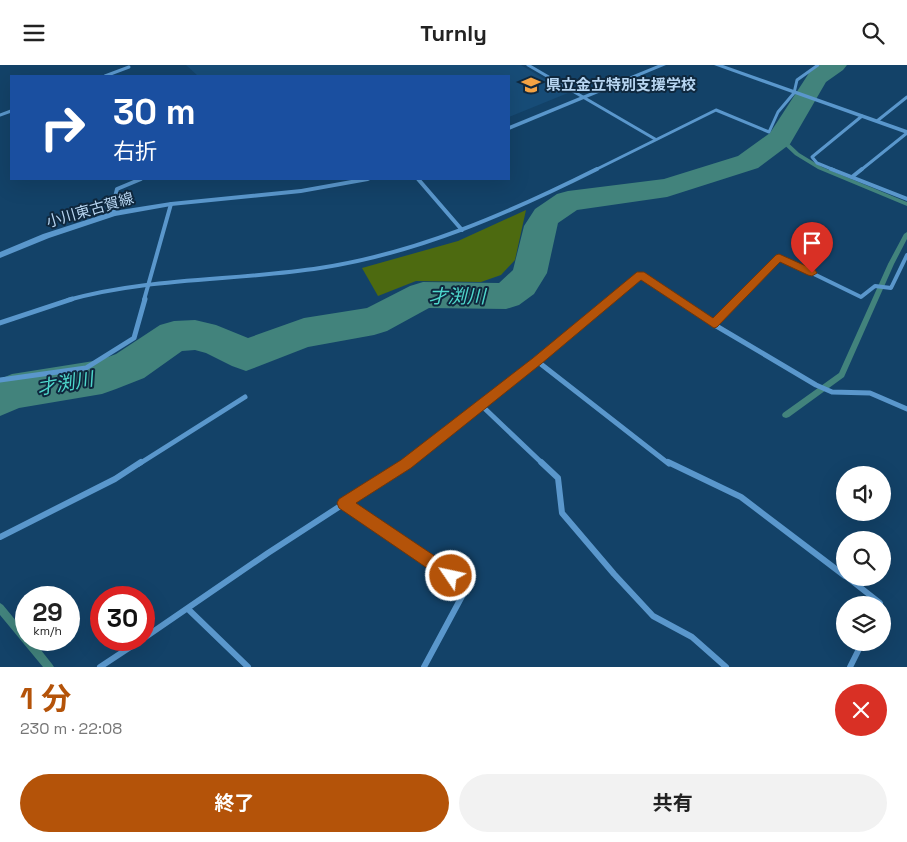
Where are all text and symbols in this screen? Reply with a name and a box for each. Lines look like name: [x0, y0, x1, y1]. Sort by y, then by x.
icon: menu: [20, 19, 48, 47]
text: Turnly: [420, 19, 487, 47]
icon: search: [859, 19, 887, 47]
school or university icon: 県立金立特別支援学校: [520, 74, 542, 96]
place label: 県立金立特別支援学校: [546, 75, 696, 94]
text: 30 m: [113, 90, 196, 134]
icon: right: [30, 95, 95, 160]
text: 右折: [113, 137, 157, 165]
street label: 小川東古賀線: [44, 188, 136, 231]
pin: [791, 222, 833, 273]
icon: arrive: [798, 229, 826, 257]
water label: 才渕川: [428, 284, 487, 309]
water label: 才渕川: [35, 366, 97, 401]
map controls: [836, 466, 891, 651]
button: sound: [836, 466, 891, 521]
button: search: [836, 531, 891, 586]
position arrow: [424, 549, 476, 601]
speed limit sign: 30: [90, 586, 155, 651]
text: 29: [32, 596, 63, 628]
button: layers: [836, 596, 891, 651]
text: km/h: [33, 623, 62, 639]
text: 1 分: [20, 679, 71, 718]
button: close: [835, 684, 887, 736]
text: 230 m · 22:08: [20, 718, 122, 739]
button: 終了: [20, 774, 449, 832]
button: 共有: [459, 774, 887, 832]

